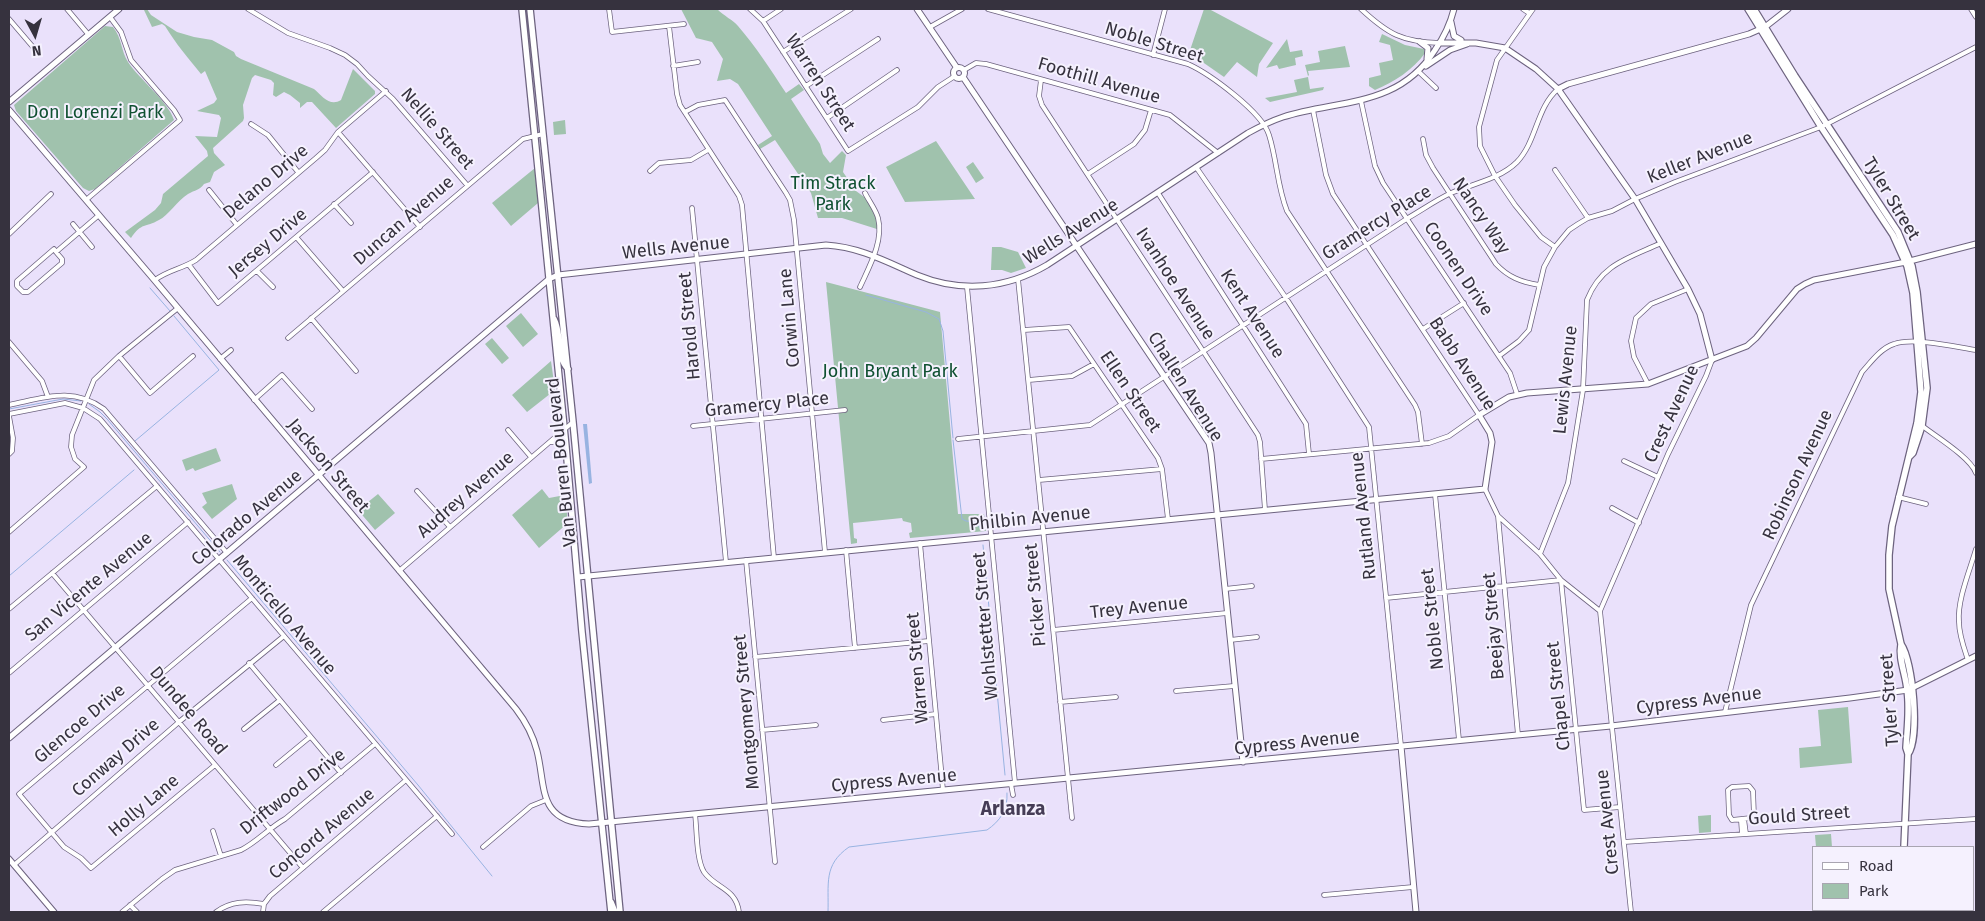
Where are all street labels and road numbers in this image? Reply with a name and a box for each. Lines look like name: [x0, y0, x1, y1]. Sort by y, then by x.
street label: Noble Street: [1102, 18, 1206, 68]
street label: Warren Street: [781, 30, 859, 136]
street label: Foothill Avenue: [1035, 53, 1163, 109]
street label: Nellie Street: [396, 84, 478, 174]
street label: Keller Avenue: [1644, 127, 1756, 189]
street label: Delano Drive: [219, 140, 313, 224]
street label: Tyler Street: [1858, 154, 1924, 244]
street label: Duncan Avenue: [349, 172, 459, 270]
street label: Nancy Way: [1448, 174, 1514, 258]
street label: Gramercy Place: [1318, 181, 1436, 265]
street label: Wells Avenue: [1019, 194, 1123, 270]
street label: Jersey Drive: [224, 204, 312, 282]
street label: Coonen Drive: [1419, 218, 1497, 320]
street label: Ivanhoe Avenue: [1131, 224, 1219, 344]
street label: Wells Avenue: [621, 232, 731, 264]
street label: Kent Avenue: [1215, 265, 1289, 363]
street label: Corwin Lane: [775, 268, 805, 368]
street label: Harold Street: [675, 271, 705, 381]
street label: Babb Avenue: [1424, 313, 1500, 415]
street label: Lewis Avenue: [1550, 325, 1582, 435]
street label: Challen Avenue: [1143, 328, 1227, 446]
street label: Ellen Street: [1095, 347, 1165, 437]
street label: Crest Avenue: [1640, 362, 1704, 466]
street label: Van Buren Boulevard: [542, 376, 582, 548]
street label: Gramercy Place: [704, 388, 830, 422]
street label: Robinson Avenue: [1758, 406, 1838, 544]
street label: Jackson Street: [282, 415, 374, 517]
street label: Audrey Avenue: [413, 447, 519, 543]
street label: Rutland Avenue: [1347, 451, 1381, 581]
street label: Colorado Avenue: [187, 465, 307, 571]
street label: Philbin Avenue: [968, 502, 1092, 536]
street label: San Vicente Avenue: [21, 528, 157, 646]
street label: Picker Street: [1021, 542, 1051, 648]
street label: Monticello Avenue: [227, 551, 341, 679]
street label: Wohlstetter Street: [969, 551, 1003, 701]
street label: Noble Street: [1417, 567, 1449, 671]
street label: Beejay Street: [1479, 571, 1509, 681]
street label: Trey Avenue: [1089, 592, 1189, 624]
street label: Warren Street: [902, 612, 934, 724]
street label: Montgomery Street: [729, 634, 765, 790]
street label: Chapel Street: [1543, 640, 1575, 752]
street label: Tyler Street: [1876, 653, 1904, 747]
street label: Dundee Road: [145, 662, 231, 760]
street label: Glencoe Drive: [30, 680, 130, 768]
street label: Cypress Avenue: [1635, 683, 1763, 719]
street label: Conway Drive: [68, 714, 164, 802]
street label: Cypress Avenue: [1233, 726, 1361, 760]
street label: Driftwood Drive: [236, 744, 350, 840]
street label: Cypress Avenue: [830, 765, 958, 797]
street label: Crest Avenue: [1592, 768, 1624, 876]
street label: Holly Lane: [104, 770, 184, 842]
street label: Concord Avenue: [265, 784, 379, 884]
street label: Gould Street: [1747, 802, 1851, 830]

